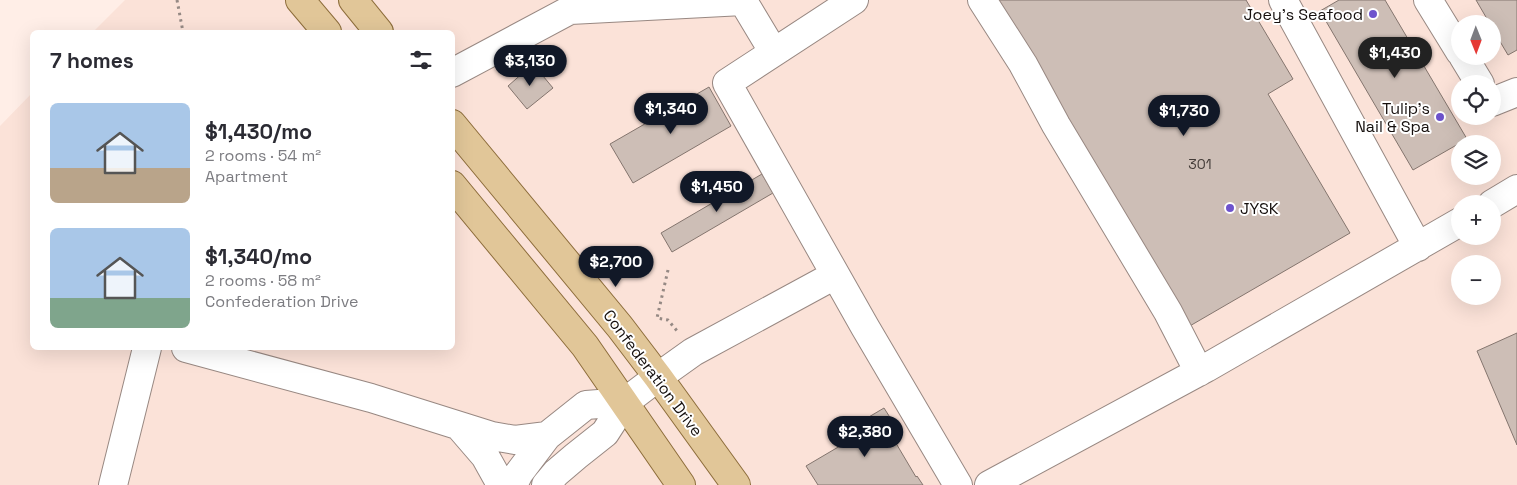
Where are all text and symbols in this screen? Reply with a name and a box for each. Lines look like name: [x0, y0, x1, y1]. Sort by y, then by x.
place label: Joey’s Seafood: [1244, 4, 1363, 25]
marker: Joey’s Seafood: [1367, 8, 1379, 20]
north arrow: [1451, 15, 1501, 65]
map controls: [1451, 15, 1501, 305]
pin: $1,430: [1354, 36, 1436, 79]
text: $1,430: [1369, 42, 1421, 63]
pin: $3,130: [489, 44, 571, 87]
icon: filters: [407, 46, 435, 74]
text: 7 homes: [50, 47, 134, 74]
text: $3,130: [505, 50, 555, 71]
button: locate: [1451, 75, 1501, 125]
pin: $1,340: [630, 92, 712, 135]
pin: $1,730: [1143, 94, 1225, 137]
text: $1,340: [645, 98, 697, 119]
place label: Tulip's Nail & Spa: [1355, 98, 1430, 137]
text: $1,730: [1159, 100, 1209, 121]
marker: Tulip's Nail & Spa: [1434, 111, 1446, 123]
text: $1,430/mo: [205, 118, 312, 145]
icon: home: [90, 123, 150, 183]
button: layers: [1451, 135, 1501, 185]
text: 2 rooms · 54 m²: [205, 145, 321, 166]
house number: 301: [1188, 155, 1212, 173]
text: Apartment: [205, 166, 288, 187]
pin: $1,450: [676, 170, 758, 213]
text: $1,450: [691, 176, 743, 197]
button: +: [1451, 195, 1501, 245]
place label: JYSK: [1240, 198, 1279, 219]
marker: JYSK: [1224, 202, 1236, 214]
text: $1,340/mo: [205, 243, 312, 270]
pin: $2,700: [575, 246, 657, 288]
icon: home: [90, 248, 150, 308]
text: $2,700: [590, 251, 642, 272]
button: −: [1451, 255, 1501, 305]
text: 2 rooms · 58 m²: [205, 270, 321, 291]
text: Confederation Drive: [205, 291, 359, 312]
street label: Confederation Drive: [598, 305, 708, 441]
pin: $2,380: [824, 416, 906, 458]
text: $2,380: [838, 421, 892, 442]

